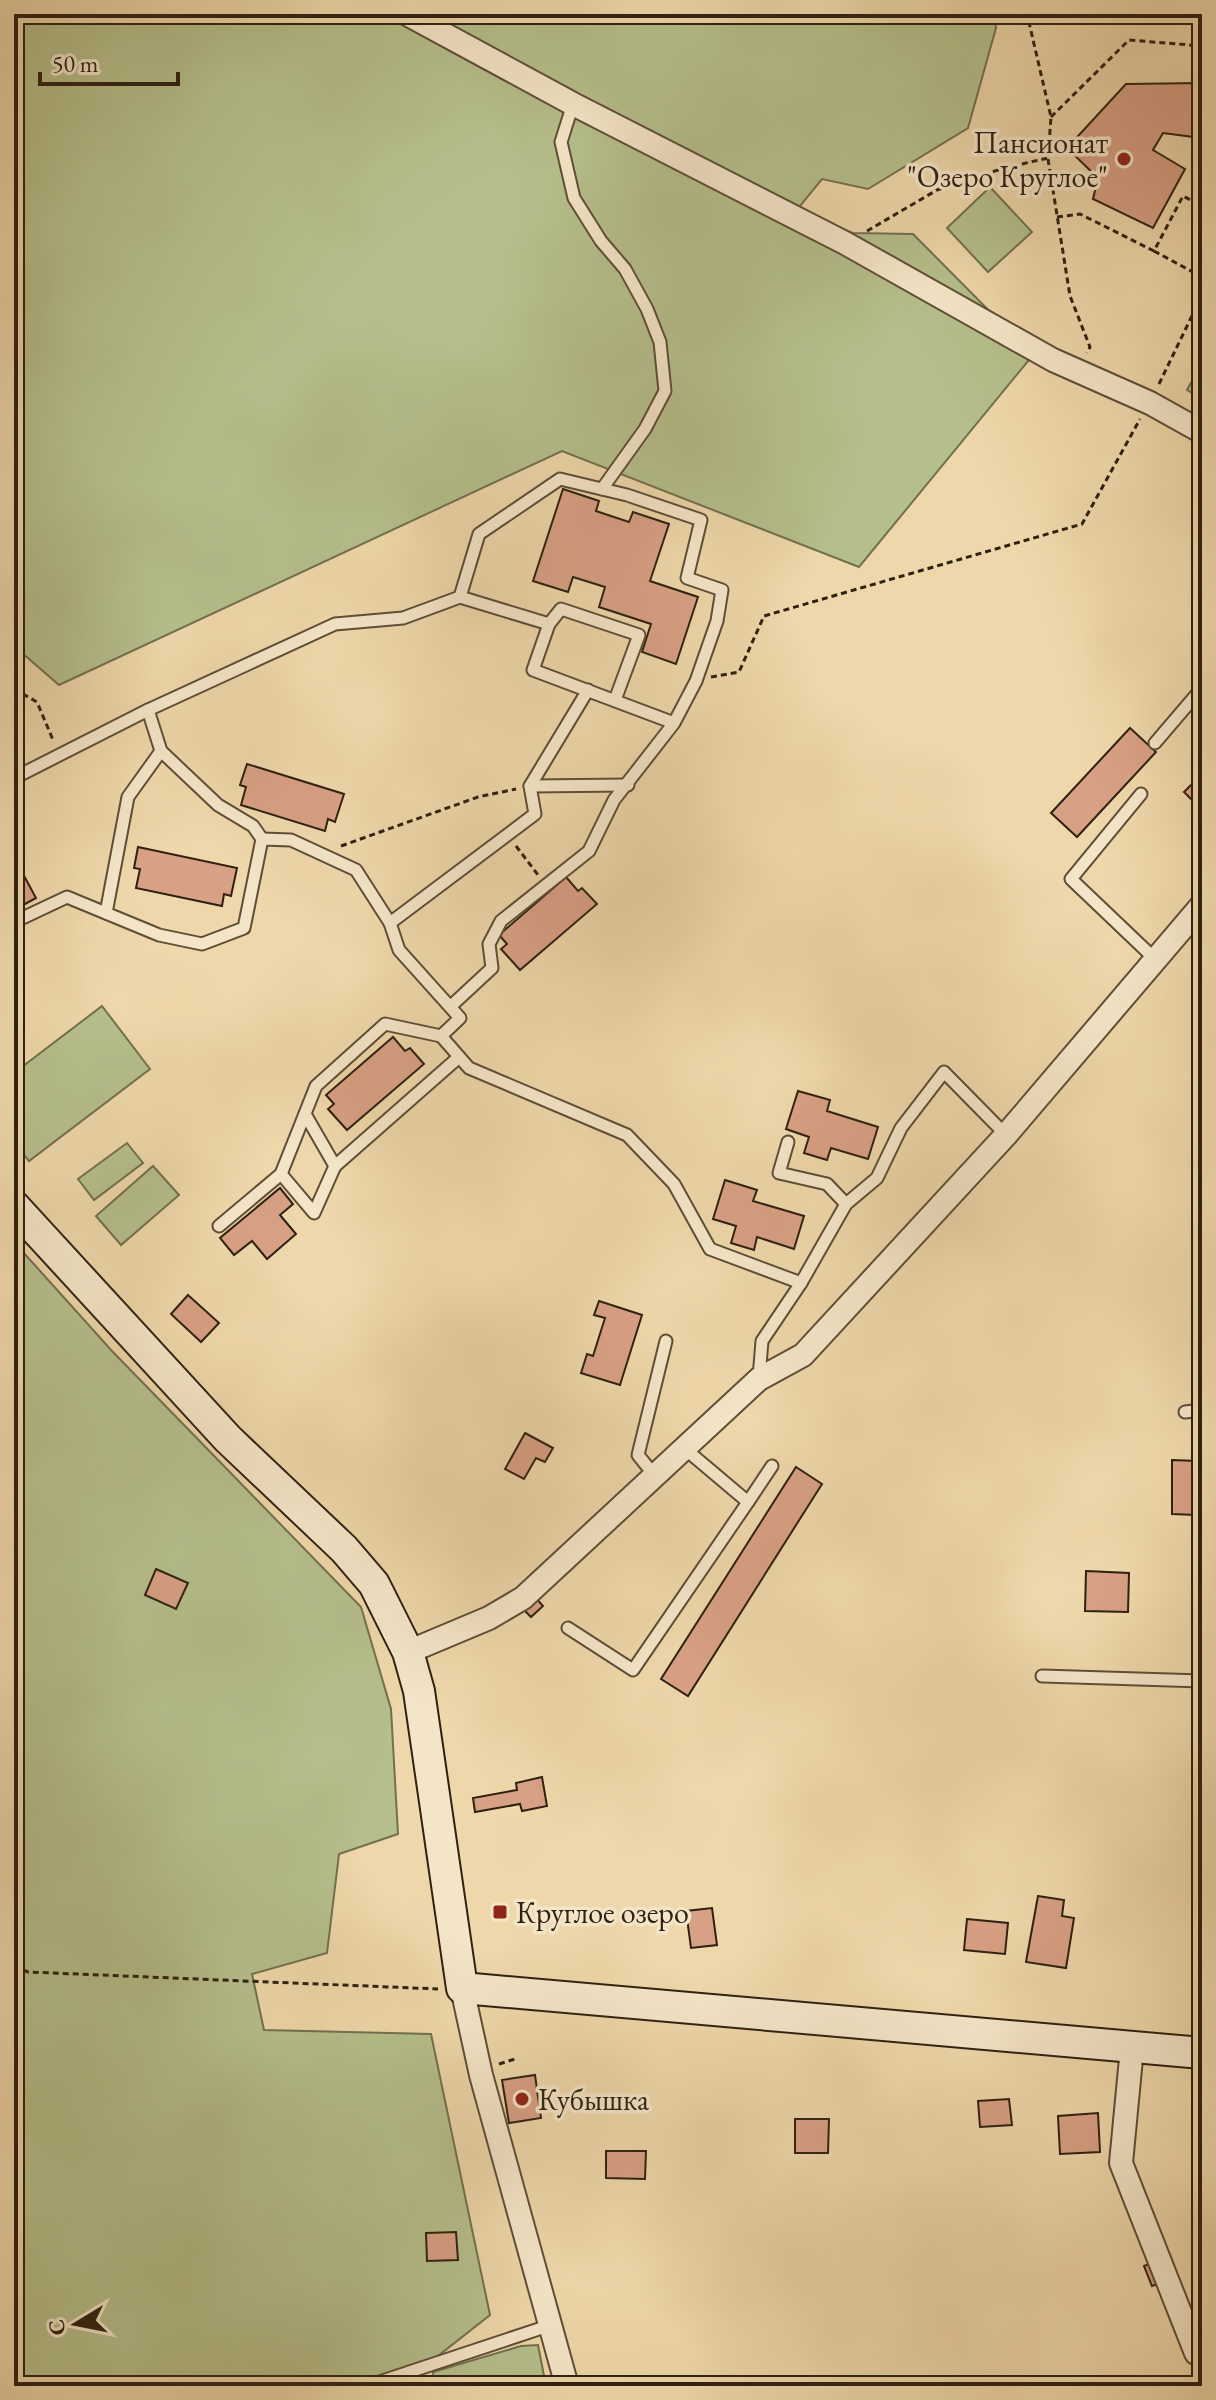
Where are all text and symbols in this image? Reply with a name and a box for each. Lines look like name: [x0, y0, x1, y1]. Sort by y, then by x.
scale bar: [40, 36, 178, 86]
text: 50 m: [52, 48, 99, 79]
place label: Пансионат "Озеро Круглое": [907, 123, 1108, 196]
marker: Пансионат "Озеро Круглое": [1115, 150, 1133, 168]
place label: Круглое озеро: [516, 1893, 689, 1932]
marker: Круглое озеро: [491, 1903, 509, 1921]
place label: Кубышка: [538, 2080, 649, 2119]
marker: Кубышка: [513, 2090, 531, 2108]
north arrow: [36, 2284, 116, 2364]
text: С: [41, 2317, 72, 2338]

